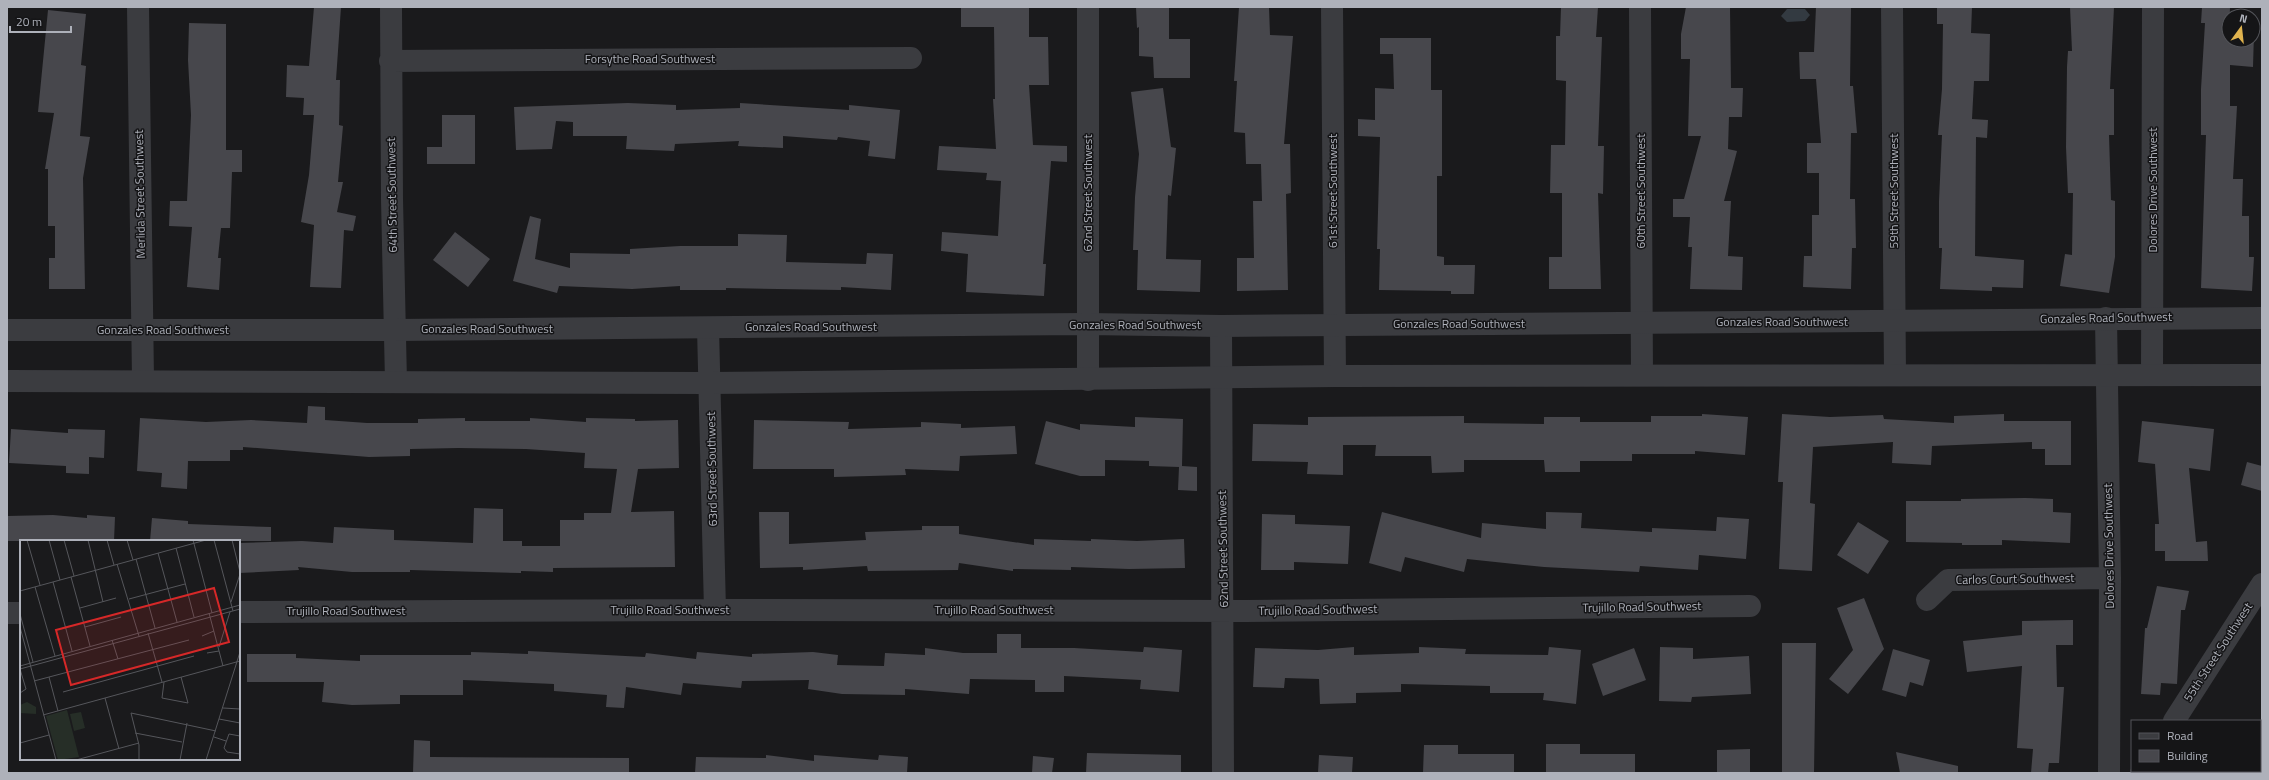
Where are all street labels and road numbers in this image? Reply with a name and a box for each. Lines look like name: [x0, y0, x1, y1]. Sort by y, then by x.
street label: Forsythe Road Southwest: [585, 49, 716, 68]
street label: Dolores Drive Southwest: [2143, 127, 2162, 253]
street label: Merlida Street Southwest: [129, 129, 150, 259]
street label: 61st Street Southwest: [1323, 133, 1342, 248]
street label: 60th Street Southwest: [1631, 133, 1650, 249]
street label: 59th Street Southwest: [1884, 133, 1903, 249]
street label: 62nd Street Southwest: [1078, 134, 1097, 252]
street label: 64th Street Southwest: [381, 137, 402, 253]
street label: Gonzales Road Southwest: [2040, 307, 2173, 328]
street label: Gonzales Road Southwest: [1716, 312, 1849, 331]
street label: Gonzales Road Southwest: [1393, 314, 1526, 333]
street label: Gonzales Road Southwest: [1069, 315, 1202, 334]
street label: Gonzales Road Southwest: [745, 317, 878, 336]
street label: Gonzales Road Southwest: [421, 319, 554, 338]
street label: Gonzales Road Southwest: [97, 320, 230, 339]
street label: 63rd Street Southwest: [701, 411, 722, 527]
street label: Dolores Drive Southwest: [2098, 483, 2119, 609]
street label: 62nd Street Southwest: [1212, 489, 1233, 608]
street label: Carlos Court Southwest: [1955, 568, 2075, 589]
street label: Trujillo Road Southwest: [1582, 596, 1702, 617]
street label: 55th Street Southwest: [2178, 598, 2257, 705]
street label: Trujillo Road Southwest: [1258, 599, 1378, 620]
street label: Trujillo Road Southwest: [611, 600, 730, 619]
street label: Trujillo Road Southwest: [935, 600, 1054, 619]
street label: Trujillo Road Southwest: [287, 601, 406, 620]

